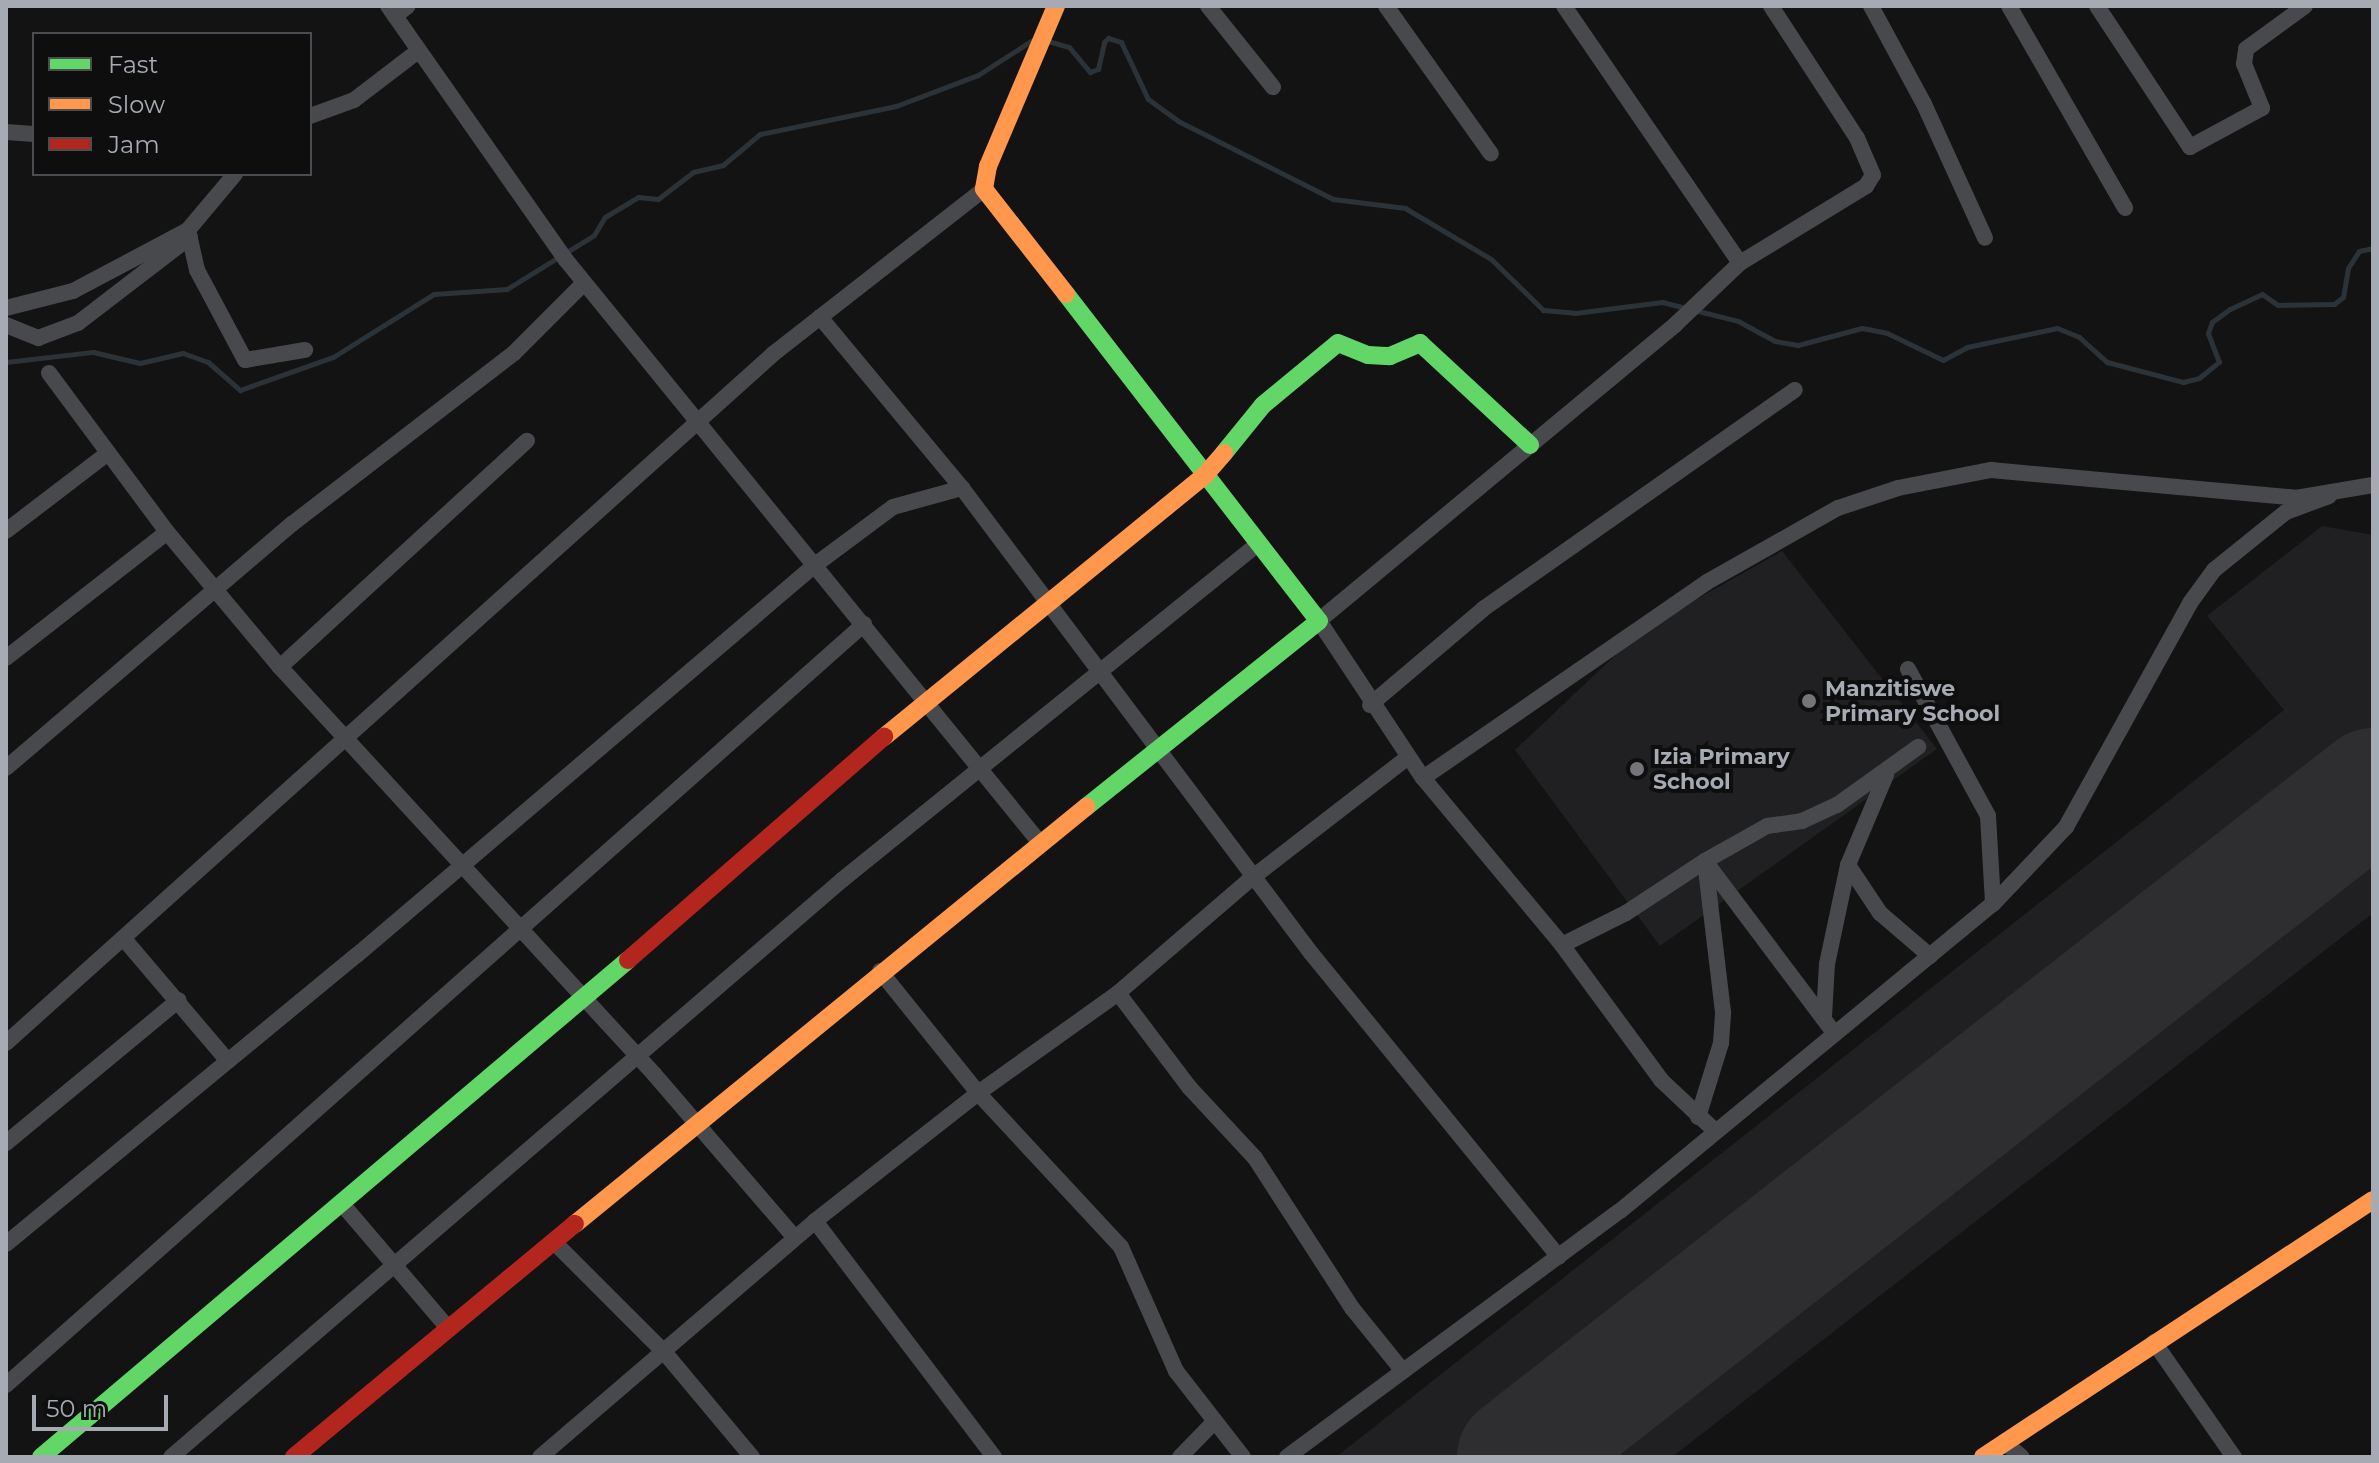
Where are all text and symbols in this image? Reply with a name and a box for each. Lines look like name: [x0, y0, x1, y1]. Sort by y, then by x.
legend: [32, 32, 312, 176]
text: Fast: [108, 50, 158, 79]
text: Slow: [108, 90, 165, 119]
text: Jam: [108, 130, 160, 159]
place label: Manzitiswe Primary School: [1825, 675, 2000, 726]
marker: Manzitiswe Primary School: [1800, 692, 1818, 710]
place label: Izia Primary School: [1653, 743, 1790, 794]
marker: Izia Primary School: [1628, 760, 1646, 778]
scale bar: [36, 1379, 172, 1429]
text: 50 m: [46, 1394, 107, 1423]

